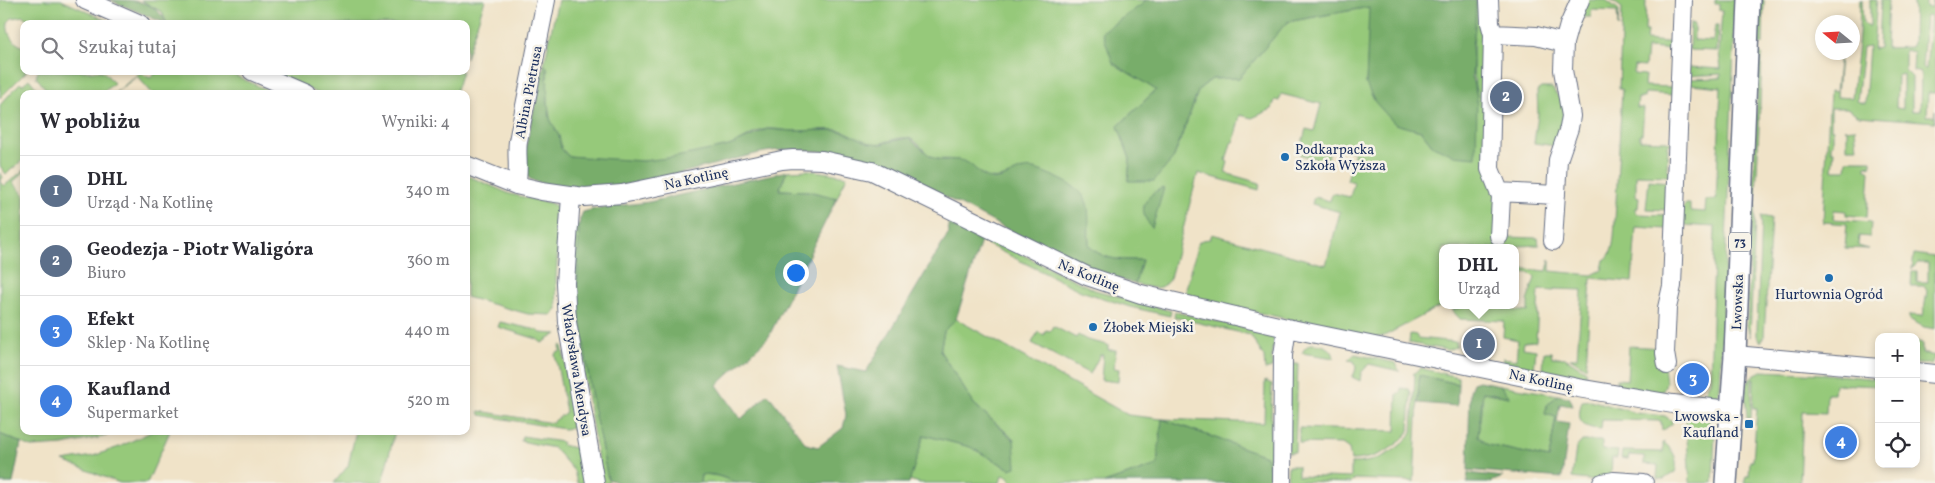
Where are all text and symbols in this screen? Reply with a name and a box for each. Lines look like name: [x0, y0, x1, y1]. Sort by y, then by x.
north arrow: [1815, 15, 1860, 60]
search box: [20, 20, 470, 75]
icon: search: [38, 34, 66, 62]
text: Szukaj tutaj: [78, 35, 177, 61]
street label: Albina Pietrusa: [511, 44, 548, 141]
pin: 2: [1490, 78, 1522, 116]
text: W pobliżu: [40, 108, 140, 137]
text: Wyniki: 4: [382, 112, 450, 134]
place label: Podkarpacka Szkoła Wyższa: [1295, 141, 1386, 176]
marker: Podkarpacka Szkoła Wyższa: [1279, 151, 1291, 163]
street label: Na Kotlinę: [663, 163, 730, 196]
text: DHL: [87, 167, 127, 193]
text: 1: [53, 180, 59, 202]
text: 340 m: [406, 180, 450, 202]
text: Urząd · Na Kotlinę: [87, 193, 213, 215]
road number: 73: [1729, 232, 1751, 252]
text: Geodezja - Piotr Waligóra: [87, 237, 314, 263]
popup: [1439, 244, 1519, 309]
text: 2: [52, 250, 60, 272]
text: 360 m: [407, 250, 450, 272]
text: DHL: [1458, 253, 1498, 279]
street label: Na Kotlinę: [1055, 255, 1122, 297]
your location: [783, 260, 809, 286]
text: Biuro: [87, 263, 126, 285]
marker: Hurtownia Ogród: [1823, 272, 1835, 284]
street label: Lwowska: [1728, 274, 1749, 331]
text: Urząd: [1458, 279, 1500, 301]
place label: Hurtownia Ogród: [1775, 286, 1883, 305]
street label: Władysława Mendysa: [556, 303, 595, 438]
text: Efekt: [87, 307, 135, 333]
place label: Żłobek Miejski: [1103, 319, 1194, 338]
text: 3: [52, 320, 60, 342]
text: 440 m: [404, 320, 450, 342]
marker: Żłobek Miejski: [1087, 321, 1099, 333]
pin: 1: [1463, 325, 1495, 363]
text: Sklep · Na Kotlinę: [87, 333, 210, 355]
map controls: [1875, 333, 1920, 468]
button: +: [1875, 333, 1920, 378]
pin: 3: [1677, 360, 1709, 398]
street label: Na Kotlinę: [1507, 365, 1575, 398]
text: Kaufland: [87, 377, 170, 403]
button: −: [1875, 378, 1920, 423]
text: 4: [51, 390, 61, 412]
text: 520 m: [407, 390, 450, 412]
text: Supermarket: [87, 403, 179, 425]
place label: Lwowska - Kaufland: [1674, 408, 1739, 443]
marker: Lwowska - Kaufland: [1743, 418, 1755, 430]
pin: 4: [1825, 423, 1857, 461]
button: locate: [1875, 423, 1920, 468]

